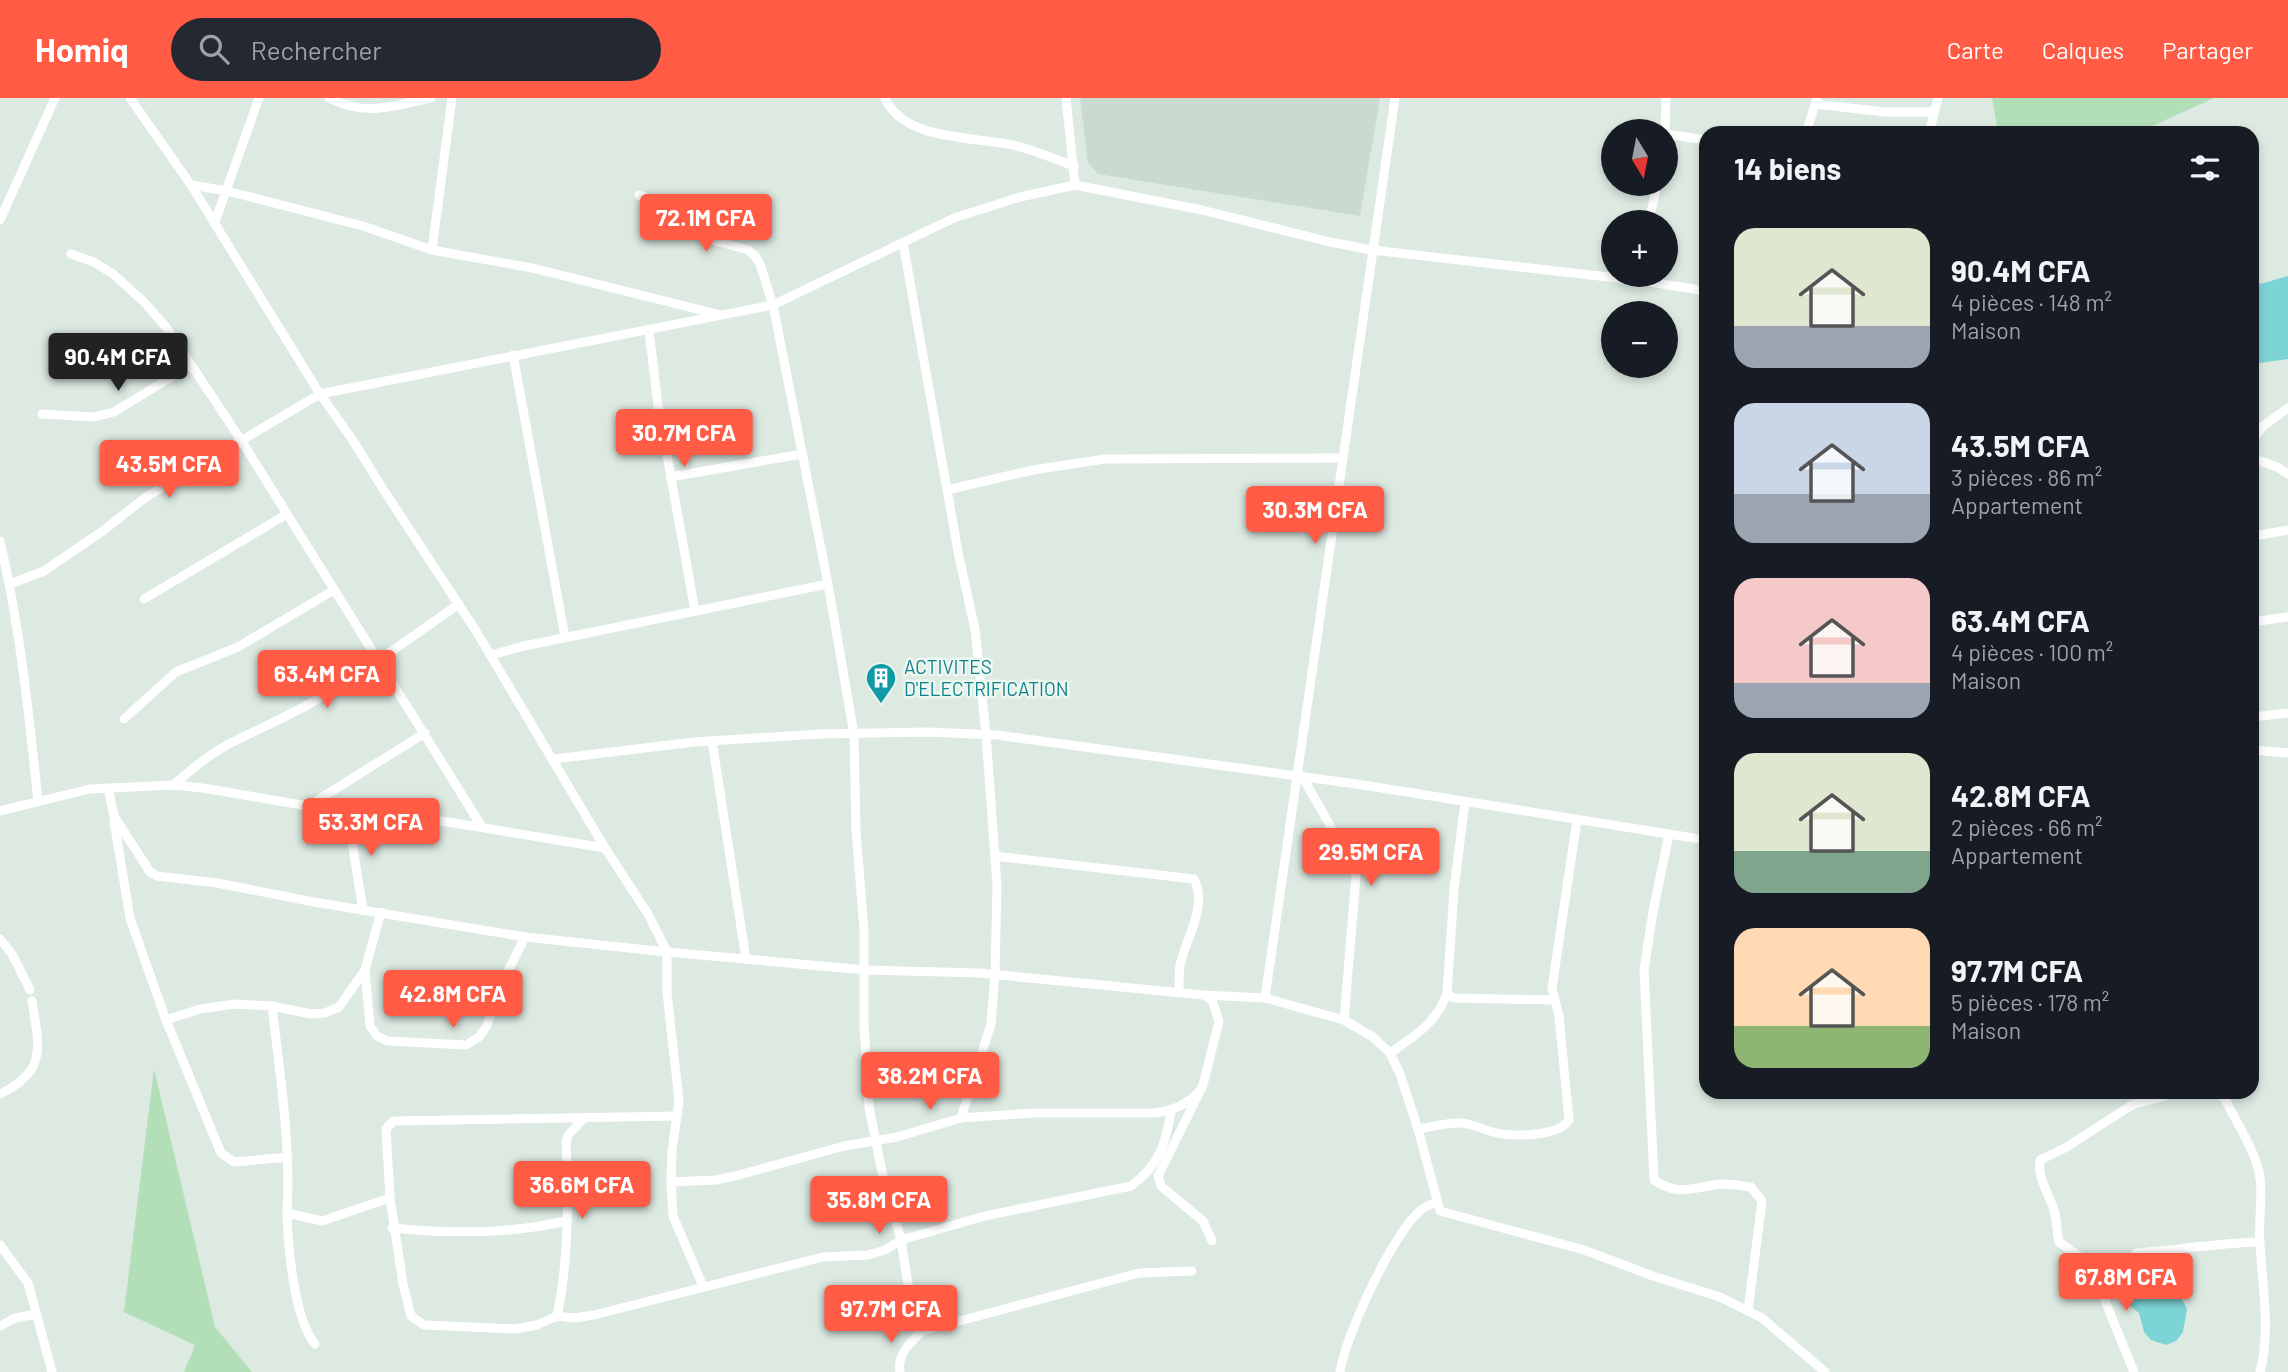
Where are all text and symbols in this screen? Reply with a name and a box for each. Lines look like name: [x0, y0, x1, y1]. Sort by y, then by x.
search box: [171, 18, 661, 81]
text: Homiq: [35, 29, 129, 69]
icon: search: [195, 30, 233, 68]
text: Rechercher: [251, 34, 382, 65]
text: Carte: [1947, 35, 2004, 64]
text: Calques: [2042, 35, 2124, 64]
text: Partager: [2162, 35, 2253, 64]
north arrow: [1601, 119, 1678, 196]
map controls: [1601, 119, 1678, 378]
icon: filters: [2186, 149, 2224, 187]
text: 14 biens: [1734, 150, 1841, 186]
pin: 72.1M CFA: [626, 194, 786, 254]
text: 72.1M CFA: [656, 203, 756, 231]
button: +: [1601, 210, 1678, 287]
text: 90.4M CFA: [1951, 252, 2091, 288]
icon: home: [1790, 256, 1874, 340]
text: 4 pièces · 148 m²: [1951, 288, 2112, 316]
button: −: [1601, 301, 1678, 378]
text: Maison: [1951, 316, 2021, 344]
pin: 90.4M CFA: [38, 334, 198, 393]
text: 90.4M CFA: [65, 342, 172, 370]
pin: 30.7M CFA: [604, 410, 764, 469]
text: 30.7M CFA: [632, 418, 736, 446]
text: 43.5M CFA: [1951, 427, 2090, 463]
icon: home: [1790, 431, 1874, 515]
pin: 43.5M CFA: [89, 440, 249, 500]
text: 43.5M CFA: [116, 449, 222, 477]
text: 3 pièces · 86 m²: [1951, 463, 2102, 491]
pin: 30.3M CFA: [1235, 486, 1395, 546]
text: Appartement: [1951, 491, 2083, 519]
text: 30.3M CFA: [1262, 495, 1368, 523]
text: 63.4M CFA: [1951, 602, 2090, 638]
icon: home: [1790, 606, 1874, 690]
text: 4 pièces · 100 m²: [1951, 638, 2113, 666]
pin: 63.4M CFA: [247, 650, 407, 710]
place label: ACTIVITES D'ELECTRIFICATION: [904, 655, 1069, 700]
text: 63.4M CFA: [274, 659, 380, 687]
building icon: ACTIVITES D'ELECTRIFICATION: [864, 661, 898, 705]
text: Maison: [1951, 666, 2021, 694]
text: 42.8M CFA: [1951, 777, 2091, 813]
icon: home: [1790, 781, 1874, 865]
pin: 53.3M CFA: [291, 798, 451, 858]
text: 53.3M CFA: [319, 807, 424, 835]
text: 2 pièces · 66 m²: [1951, 813, 2103, 841]
pin: 29.5M CFA: [1291, 828, 1451, 888]
text: 29.5M CFA: [1318, 837, 1424, 865]
text: Appartement: [1951, 841, 2083, 869]
text: 97.7M CFA: [1951, 952, 2083, 988]
icon: home: [1790, 956, 1874, 1040]
pin: 42.8M CFA: [373, 970, 533, 1030]
text: 42.8M CFA: [400, 979, 507, 1007]
text: 5 pièces · 178 m²: [1951, 988, 2109, 1016]
text: Maison: [1951, 1016, 2021, 1044]
pin: 38.2M CFA: [850, 1052, 1010, 1112]
text: 38.2M CFA: [877, 1061, 983, 1089]
pin: 36.6M CFA: [502, 1162, 662, 1221]
text: 36.6M CFA: [530, 1170, 634, 1198]
pin: 35.8M CFA: [799, 1176, 959, 1236]
text: 35.8M CFA: [826, 1185, 932, 1213]
pin: 67.8M CFA: [2046, 1254, 2206, 1313]
text: 67.8M CFA: [2075, 1262, 2177, 1290]
pin: 97.7M CFA: [811, 1286, 971, 1345]
text: 97.7M CFA: [840, 1294, 942, 1322]

